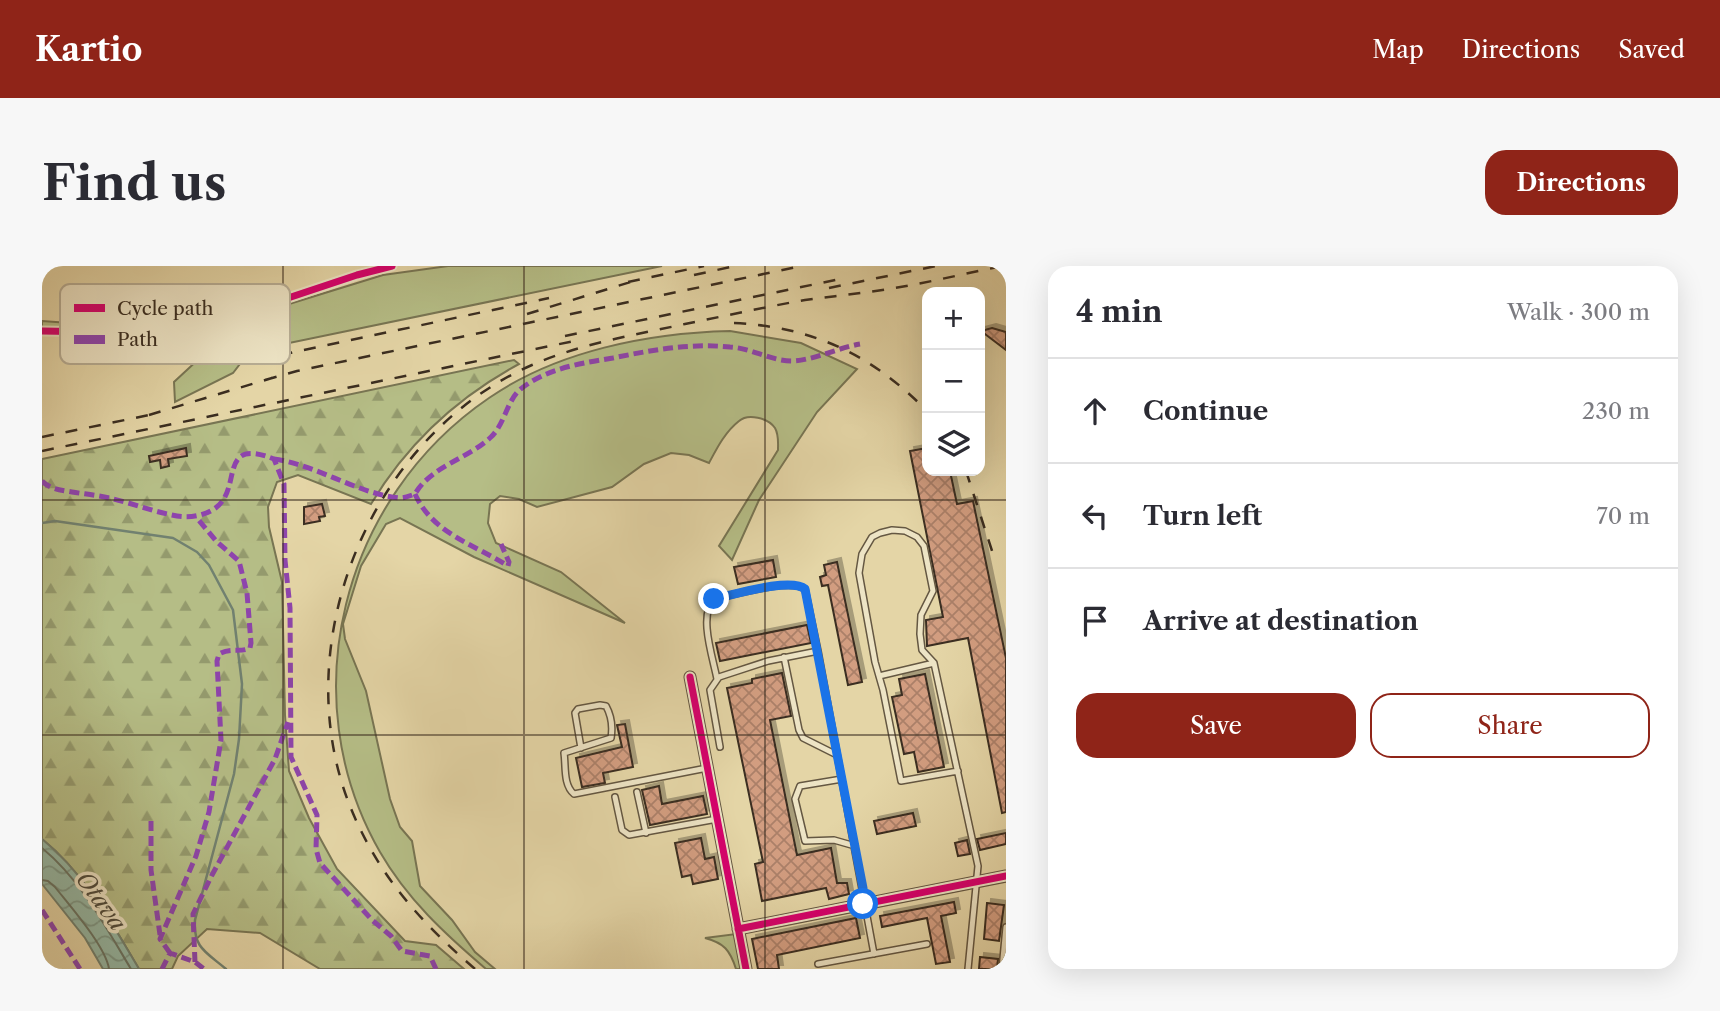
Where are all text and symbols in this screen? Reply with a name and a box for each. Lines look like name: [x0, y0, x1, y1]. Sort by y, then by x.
text: Kartio: [35, 29, 143, 70]
text: Map: [1372, 35, 1424, 64]
text: Directions: [1462, 35, 1580, 64]
text: Saved: [1618, 35, 1685, 64]
button: Directions: [1485, 150, 1678, 215]
text: Find us: [42, 152, 226, 213]
legend: [60, 284, 290, 364]
map controls: [922, 287, 985, 476]
button: +: [922, 287, 985, 350]
text: 4 min: [1076, 293, 1162, 330]
text: Cycle path: [117, 297, 213, 320]
text: Walk · 300 m: [1507, 298, 1650, 326]
text: Path: [117, 328, 158, 351]
button: −: [922, 350, 985, 413]
icon: ahead: [1076, 392, 1114, 430]
text: Continue: [1143, 395, 1268, 427]
text: 230 m: [1582, 397, 1650, 425]
button: layers: [922, 413, 985, 476]
icon: left: [1076, 497, 1114, 535]
text: Turn left: [1143, 500, 1262, 532]
text: 70 m: [1597, 502, 1650, 530]
route end: [698, 583, 729, 614]
icon: arrive: [1076, 602, 1114, 640]
text: Arrive at destination: [1143, 605, 1418, 637]
button: Save: [1076, 693, 1356, 758]
button: Share: [1370, 693, 1650, 758]
water label: Otava: [70, 866, 132, 936]
route start: [847, 888, 878, 919]

